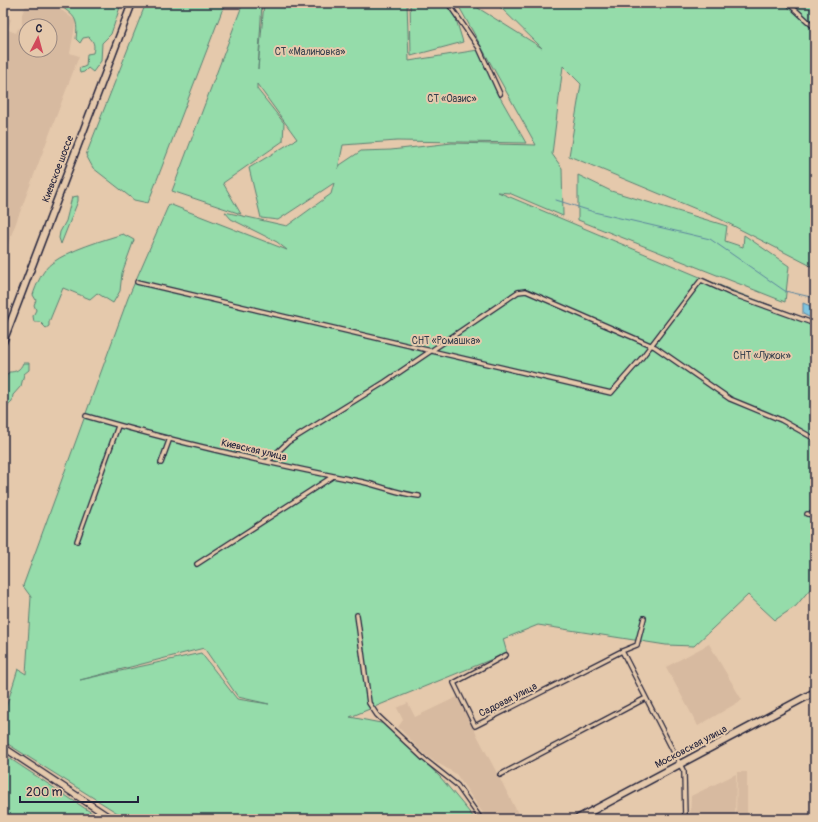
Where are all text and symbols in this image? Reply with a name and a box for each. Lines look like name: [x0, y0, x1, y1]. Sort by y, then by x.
north arrow: [18, 18, 58, 58]
text: С: [35, 22, 43, 35]
park label: СТ «Малиновка»: [275, 46, 345, 58]
park label: СТ «Оазис»: [427, 93, 477, 105]
street label: Киевское шоссе: [40, 134, 76, 204]
park label: СНТ «Ромашка»: [412, 335, 480, 347]
park label: СНТ «Лужок»: [733, 350, 791, 362]
street label: Киевская улица: [220, 437, 288, 463]
street label: Садовая улица: [477, 680, 539, 720]
street label: Московская улица: [653, 723, 729, 771]
scale bar: [20, 778, 138, 804]
text: 200 m: [26, 785, 63, 800]

